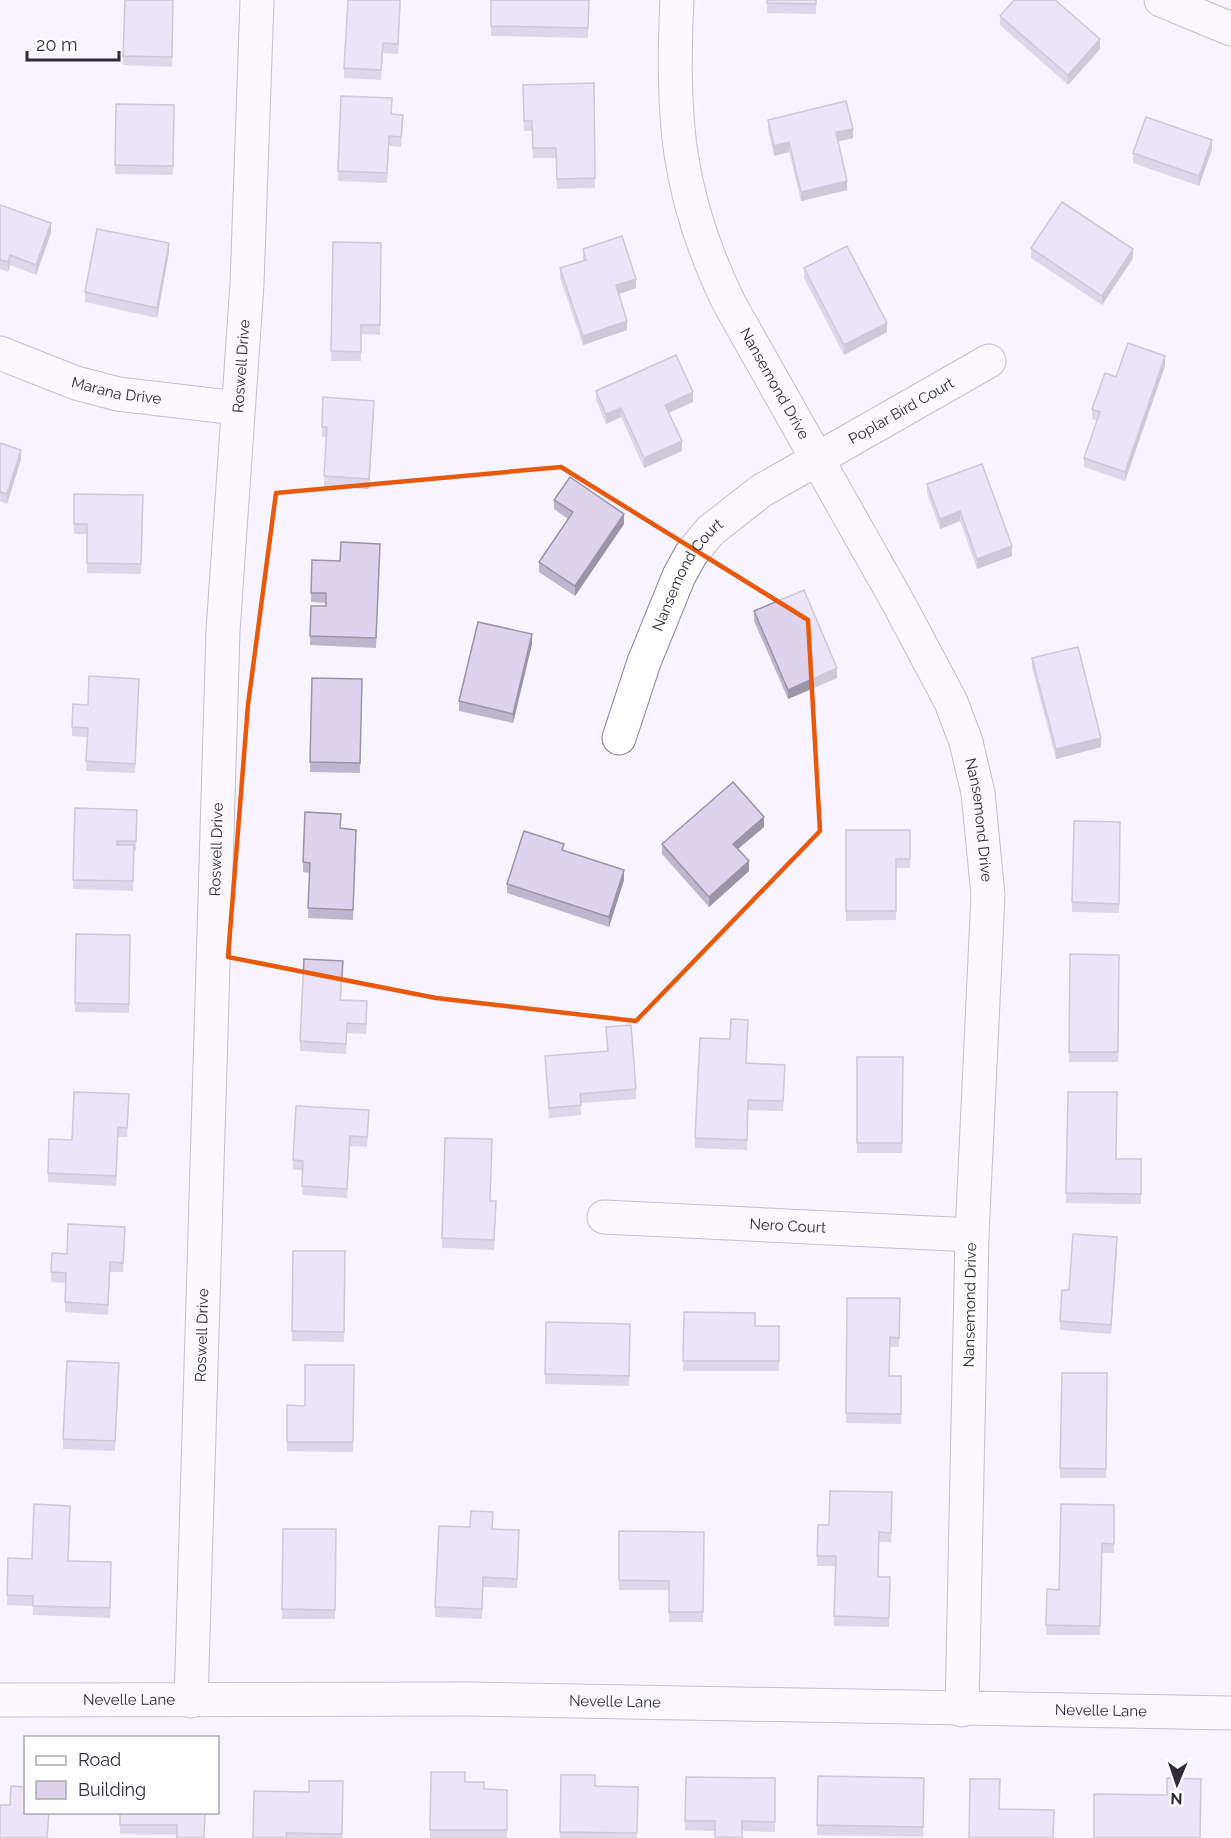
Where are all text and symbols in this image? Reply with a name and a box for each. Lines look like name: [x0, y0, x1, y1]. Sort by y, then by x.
scale bar: [27, 24, 118, 62]
text: 20 m: [36, 34, 78, 55]
street label: Roswell Drive: [229, 319, 254, 413]
street label: Nansemond Drive: [736, 325, 813, 443]
street label: Marana Drive: [70, 373, 162, 408]
street label: Poplar Bird Court: [845, 374, 957, 448]
street label: Nansemond Court: [649, 515, 727, 634]
street label: Nansemond Drive: [961, 756, 996, 883]
street label: Roswell Drive: [206, 802, 227, 896]
street label: Nero Court: [749, 1215, 826, 1237]
street label: Nansemond Drive: [960, 1242, 980, 1368]
street label: Roswell Drive: [192, 1288, 212, 1382]
street label: Nevelle Lane: [83, 1691, 175, 1709]
street label: Nevelle Lane: [569, 1692, 661, 1712]
street label: Nevelle Lane: [1055, 1701, 1147, 1720]
legend: [24, 1736, 219, 1814]
text: Road: [78, 1749, 121, 1770]
north arrow: [1147, 1754, 1207, 1814]
text: Building: [78, 1779, 146, 1800]
text: N: [1170, 1789, 1183, 1808]

